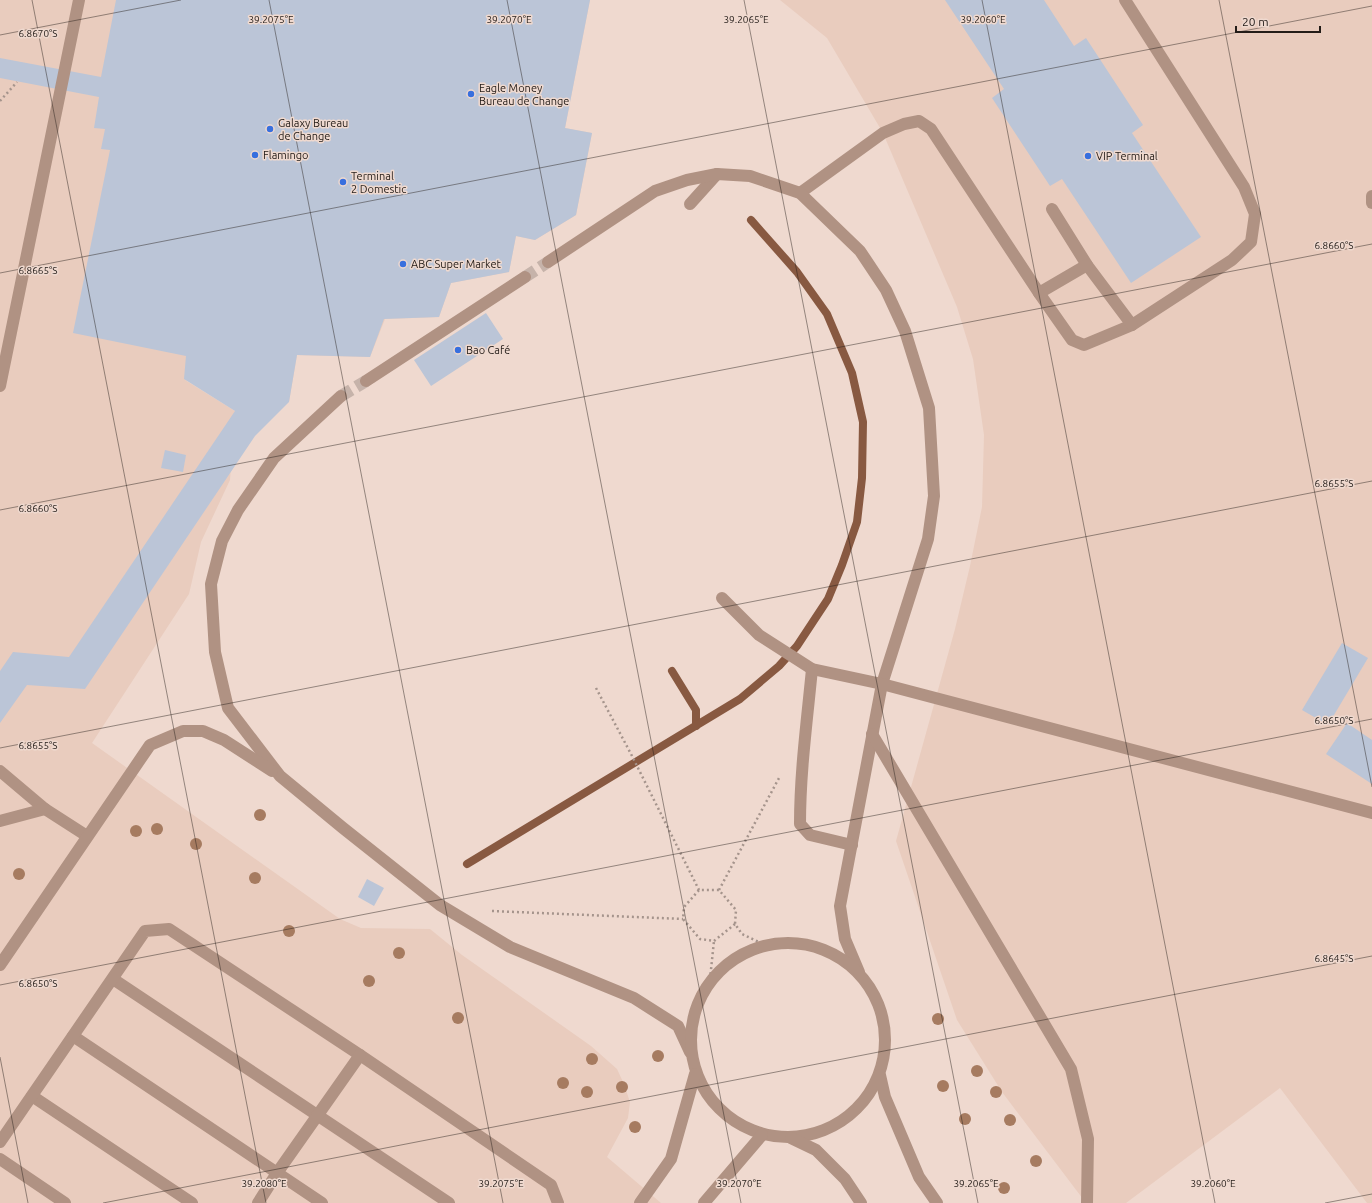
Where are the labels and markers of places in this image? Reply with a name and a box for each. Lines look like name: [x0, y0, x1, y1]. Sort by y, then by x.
place label: Eagle Money Bureau de Change: [479, 82, 569, 107]
marker: Eagle Money Bureau de Change: [466, 89, 476, 99]
place label: Galaxy Bureau de Change: [278, 117, 348, 142]
marker: Galaxy Bureau de Change: [265, 124, 275, 134]
place label: Flamingo: [263, 149, 309, 161]
marker: Flamingo: [250, 150, 260, 160]
place label: VIP Terminal: [1096, 150, 1158, 162]
marker: VIP Terminal: [1083, 151, 1093, 161]
place label: Terminal 2 Domestic: [351, 170, 406, 195]
marker: Terminal 2 Domestic: [338, 177, 348, 187]
place label: ABC Super Market: [411, 258, 501, 270]
marker: ABC Super Market: [398, 259, 408, 269]
place label: Bao Café: [466, 344, 510, 356]
marker: Bao Café: [453, 345, 463, 355]

